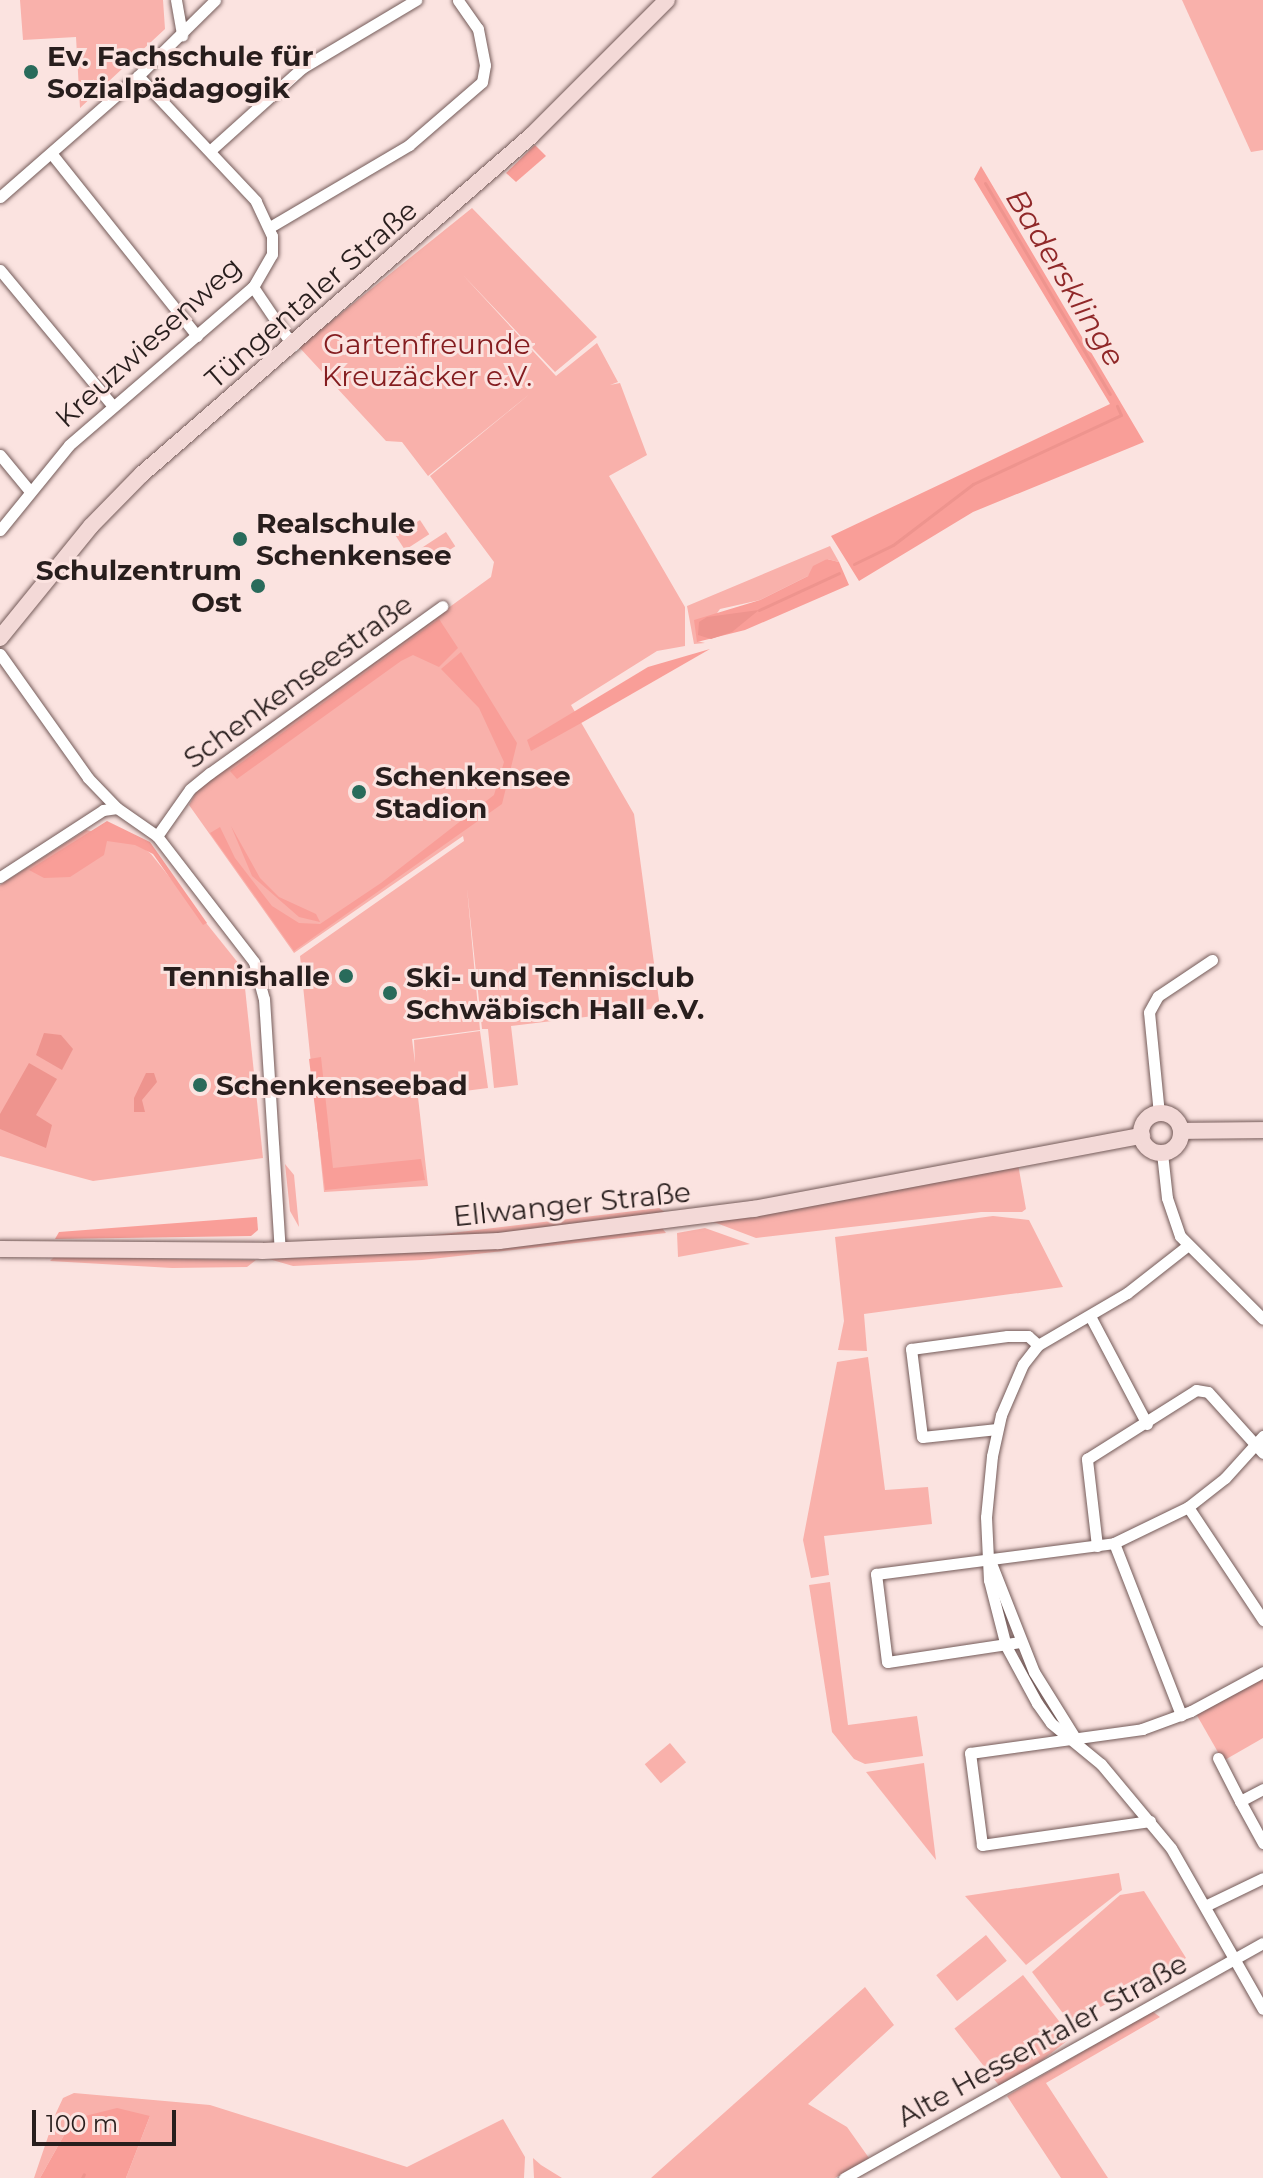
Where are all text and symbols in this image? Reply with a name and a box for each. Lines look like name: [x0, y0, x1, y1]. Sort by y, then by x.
place label: Ev. Fachschule für Sozialpädagogik: [47, 39, 313, 105]
marker: Ev. Fachschule für Sozialpädagogik: [22, 63, 40, 81]
water label: Badersklinge: [998, 183, 1132, 373]
street label: Tüngentaler Straße: [198, 193, 424, 395]
street label: Kreuzwiesenweg: [48, 250, 248, 434]
park label: Gartenfreunde Kreuzäcker e.V.: [322, 327, 532, 393]
place label: Realschule Schenkensee: [256, 506, 452, 572]
marker: Realschule Schenkensee: [231, 530, 249, 548]
place label: Schulzentrum Ost: [36, 553, 242, 619]
marker: Schulzentrum Ost: [249, 577, 267, 595]
street label: Schenkenseestraße: [177, 587, 419, 775]
place label: Schenkensee Stadion: [375, 759, 571, 825]
marker: Schenkensee Stadion: [350, 783, 368, 801]
place label: Tennishalle: [163, 959, 330, 993]
place label: Ski- und Tennisclub Schwäbisch Hall e.V.: [406, 960, 704, 1026]
marker: Tennishalle: [337, 967, 355, 985]
marker: Ski- und Tennisclub Schwäbisch Hall e.V.: [381, 984, 399, 1002]
place label: Schenkenseebad: [216, 1068, 468, 1102]
marker: Schenkenseebad: [191, 1076, 209, 1094]
street label: Ellwanger Straße: [452, 1175, 692, 1233]
street label: Alte Hessentaler Straße: [891, 1946, 1193, 2134]
scale bar: [36, 2094, 180, 2144]
text: 100 m: [46, 2109, 118, 2138]

